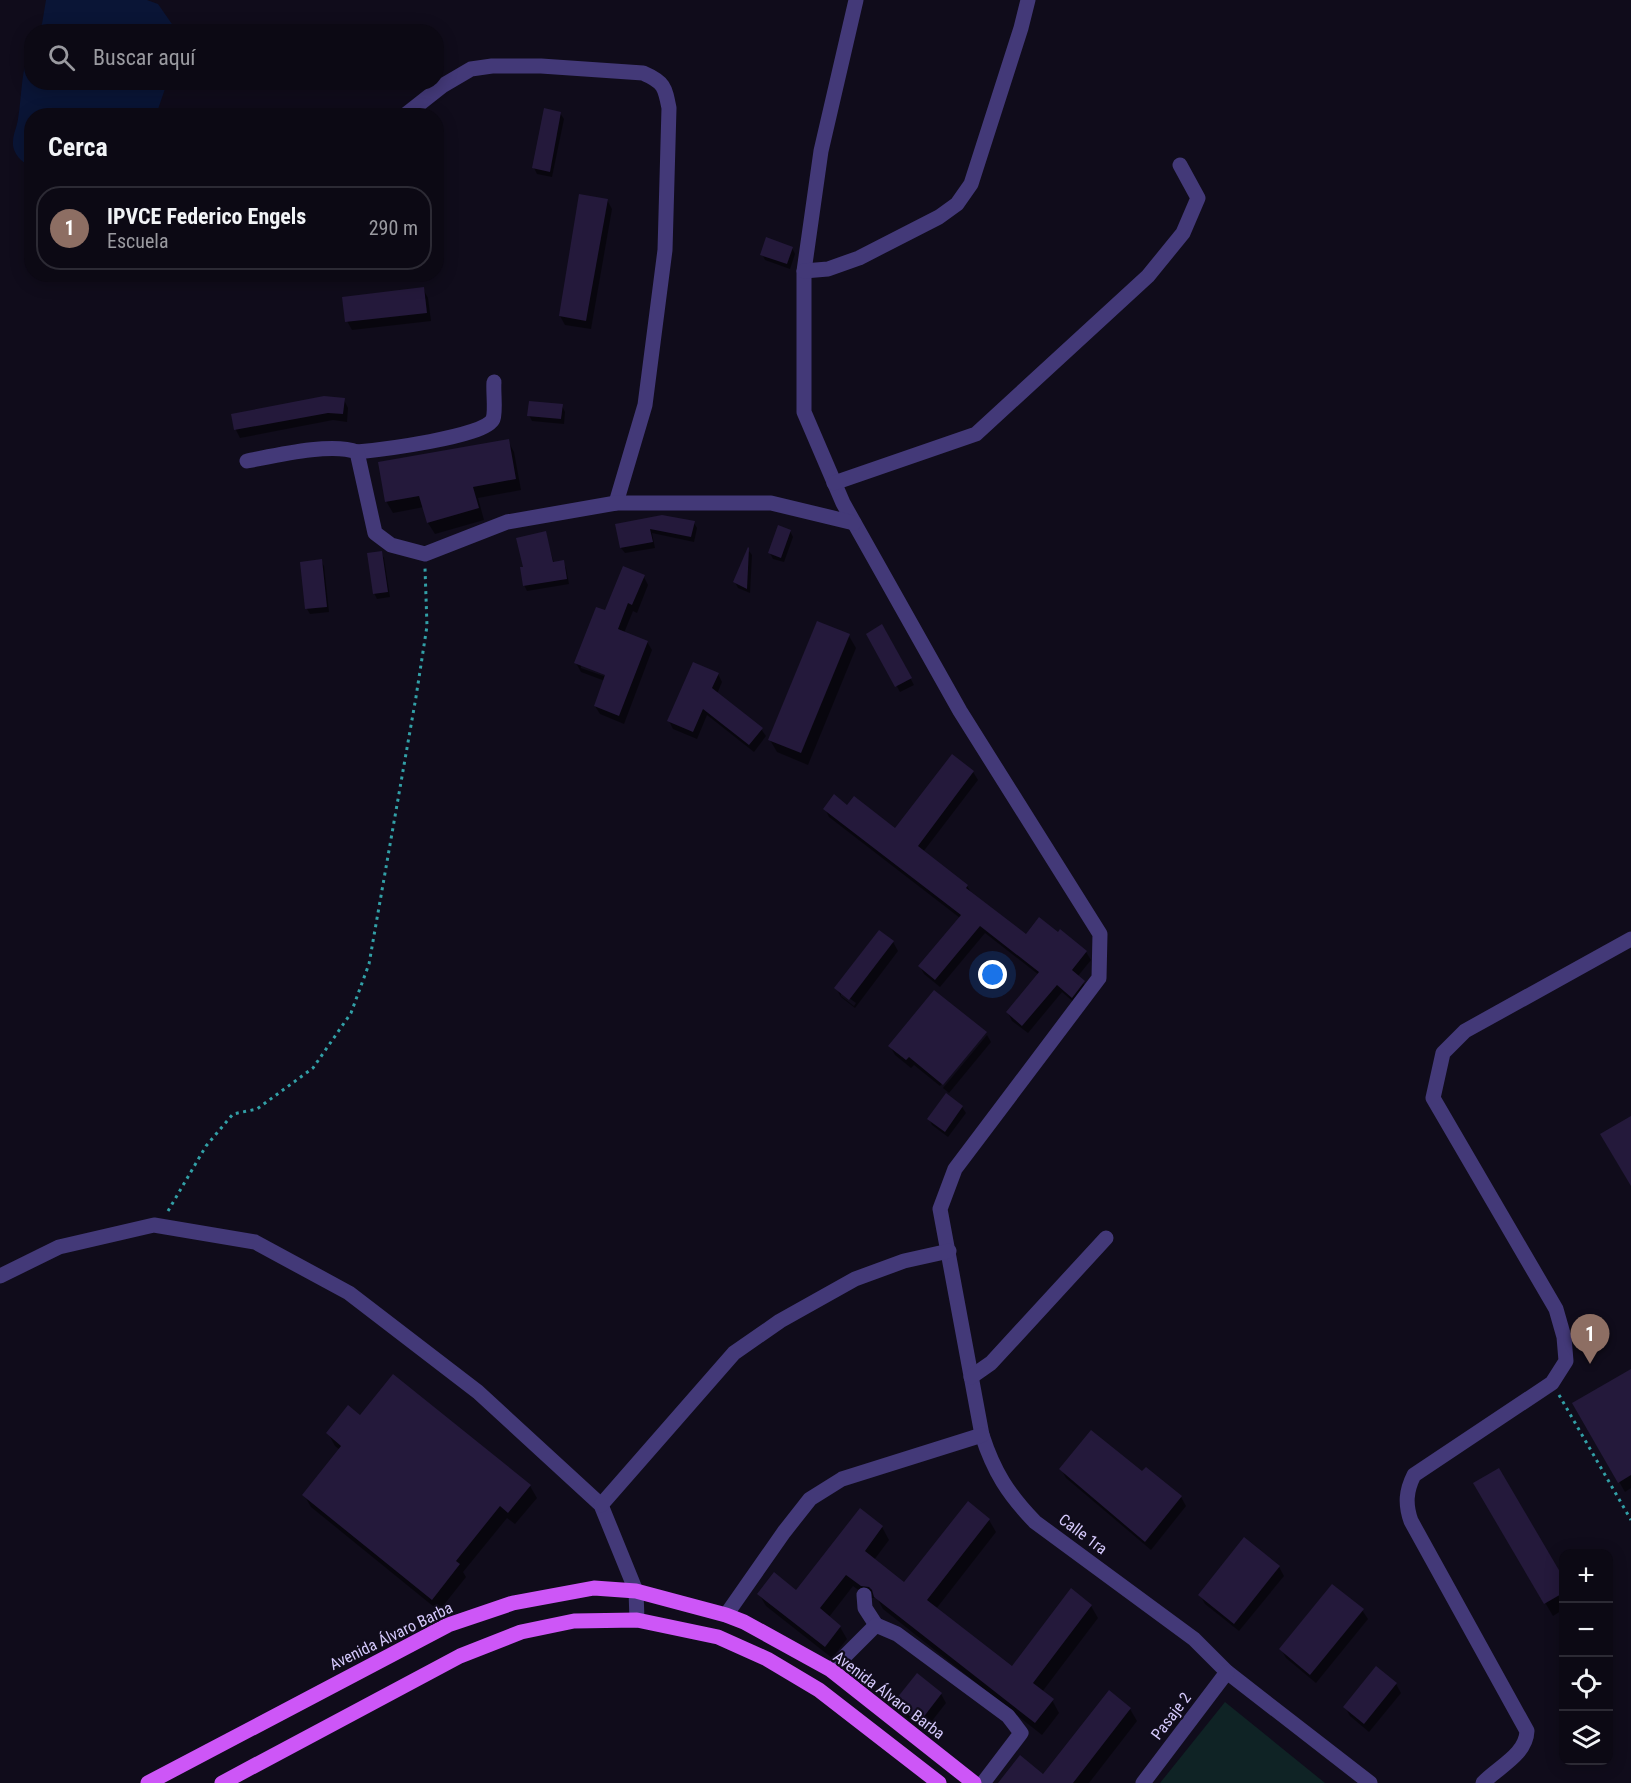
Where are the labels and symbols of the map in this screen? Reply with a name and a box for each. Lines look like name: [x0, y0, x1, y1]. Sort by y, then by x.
your location: [978, 960, 1007, 989]
pin: 1: [1570, 1314, 1610, 1364]
street label: Calle 1ra: [1055, 1510, 1111, 1558]
street label: Avenida Álvaro Barba: [326, 1598, 456, 1674]
street label: Avenida Álvaro Barba: [830, 1647, 948, 1743]
street label: Pasaje 2: [1147, 1689, 1195, 1743]

